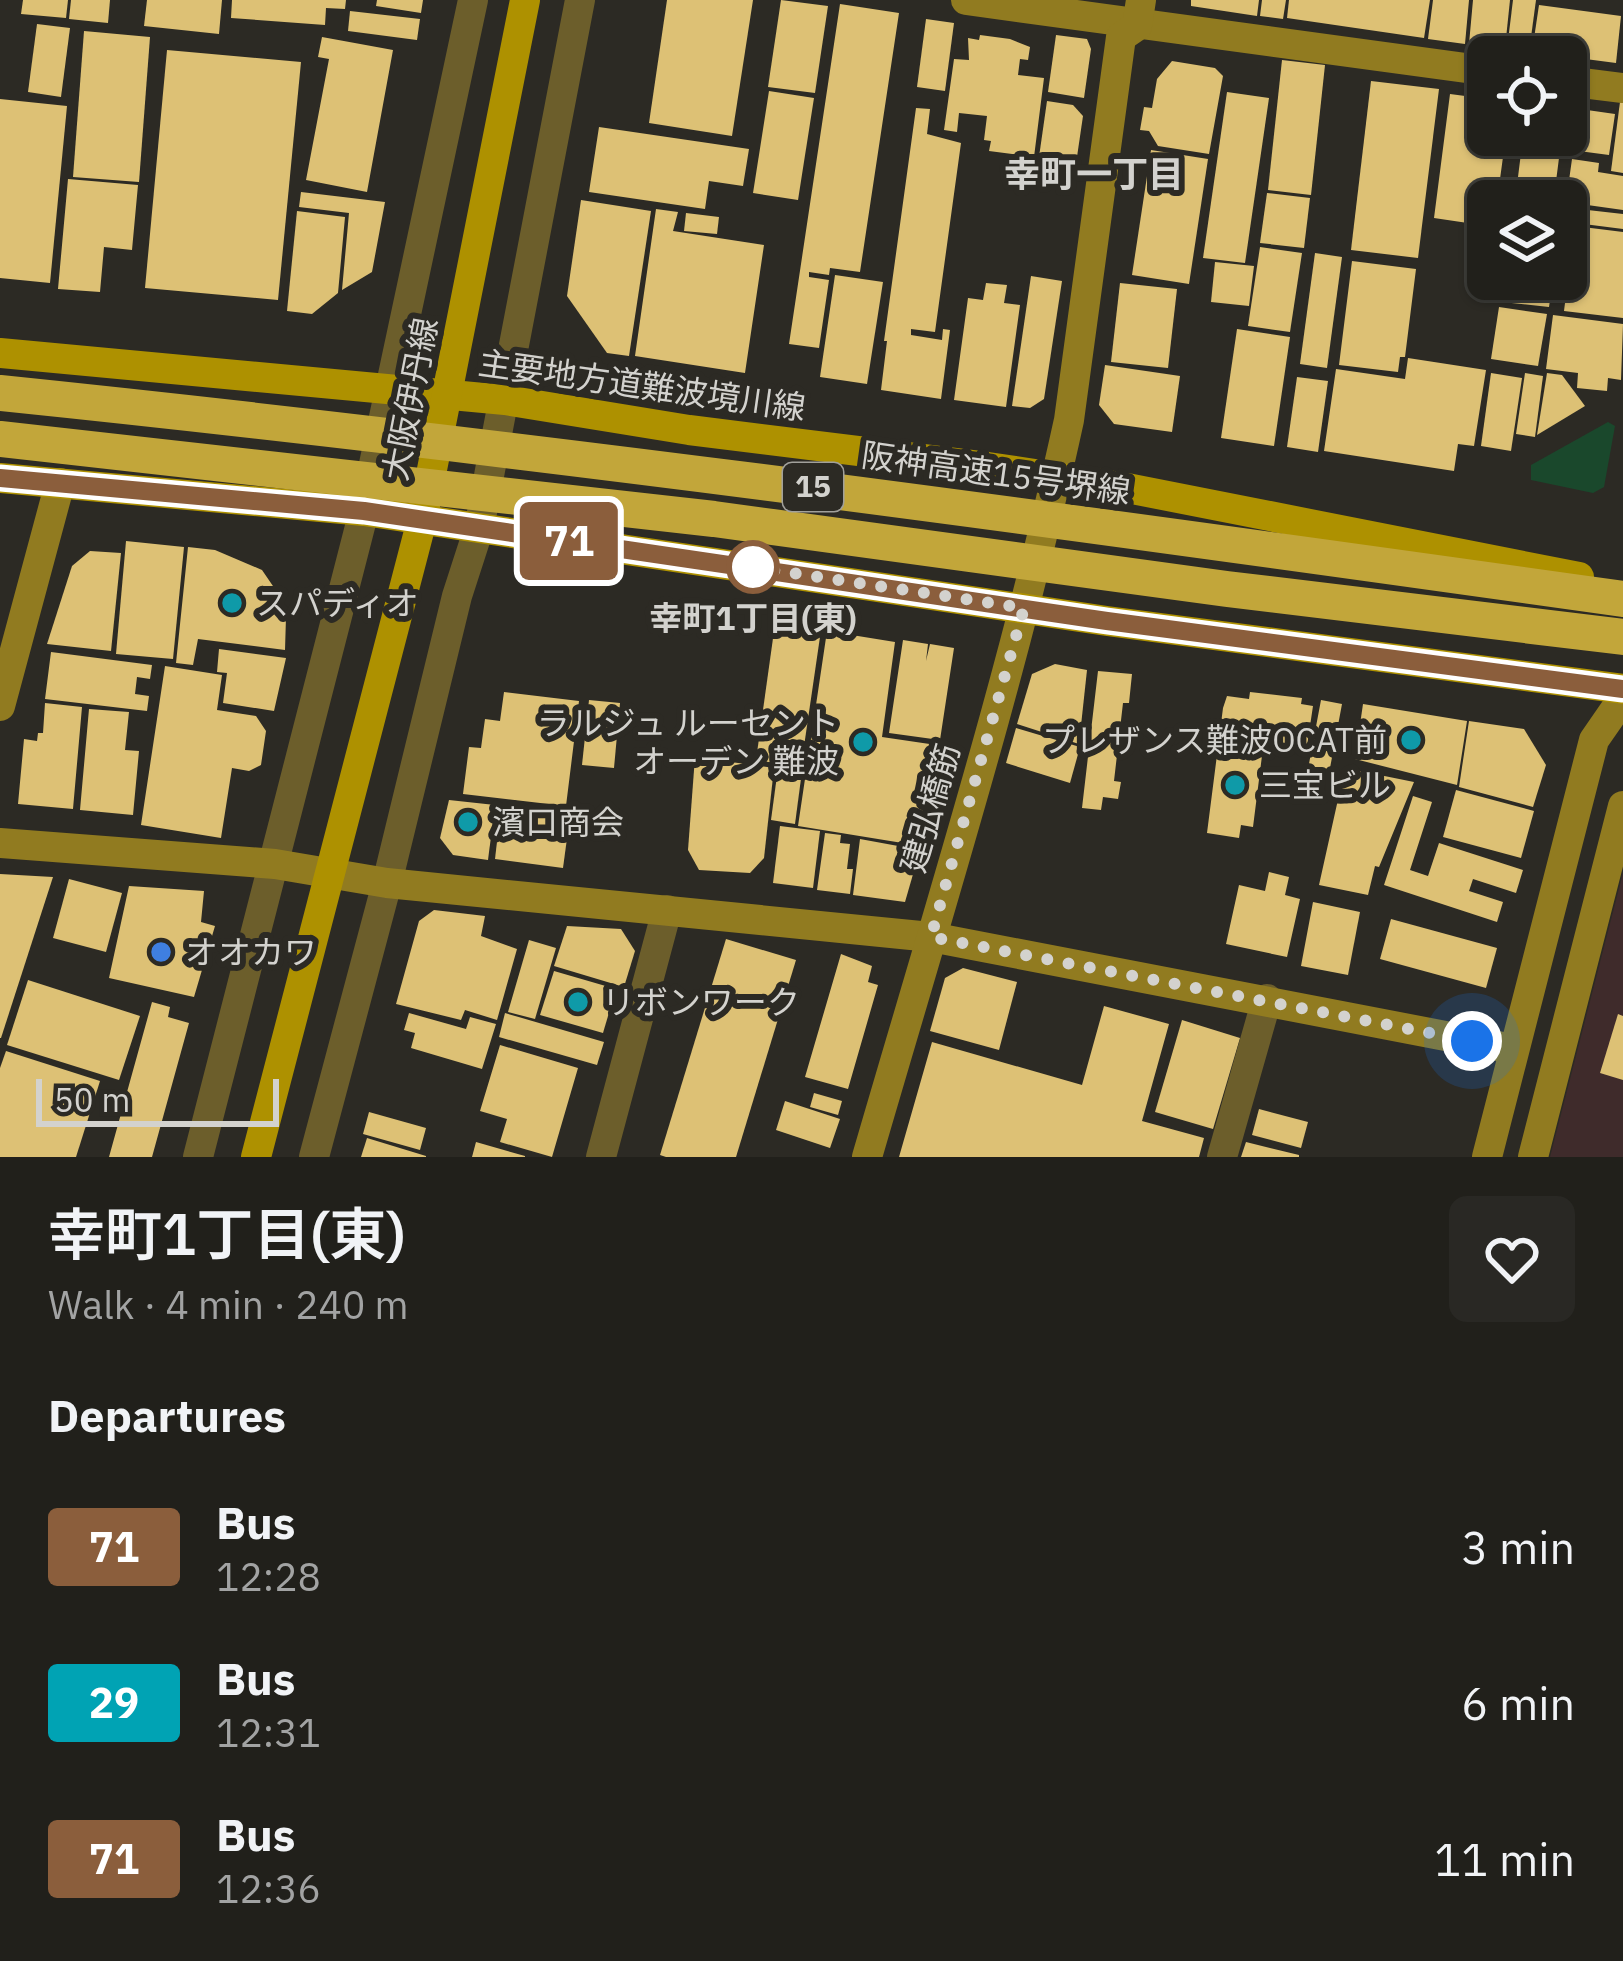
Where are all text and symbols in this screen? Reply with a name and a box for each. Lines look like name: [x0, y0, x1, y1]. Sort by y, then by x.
map controls: [1467, 36, 1587, 300]
button: locate: [1467, 36, 1587, 156]
district label: 幸町一丁目: [1004, 150, 1184, 197]
button: layers: [1467, 180, 1587, 300]
street label: 大阪伊丹線: [373, 314, 446, 484]
street label: 主要地方道難波境川線: [476, 340, 808, 429]
street label: 阪神高速15号堺線: [859, 432, 1133, 513]
road number: 15: [783, 463, 843, 511]
line badge: 71: [515, 502, 623, 580]
text: 71: [544, 513, 594, 568]
marker: 幸町1丁目(東): [728, 542, 778, 592]
place label: スパディオ: [256, 581, 419, 624]
marker: スパディオ: [219, 590, 245, 616]
place label: 幸町1丁目(東): [649, 596, 857, 639]
place label: ラルジュ ルーセント オーデン 難波: [537, 701, 839, 782]
place label: プレザンス難波OCAT前: [1042, 718, 1387, 761]
marker: プレザンス難波OCAT前: [1398, 727, 1424, 753]
marker: ラルジュ ルーセント オーデン 難波: [850, 729, 876, 755]
street label: 建弘橋筋: [891, 738, 968, 877]
place label: 三宝ビル: [1259, 763, 1391, 806]
marker: 三宝ビル: [1222, 772, 1248, 798]
place label: 濱口商会: [492, 800, 624, 843]
marker: 濱口商会: [455, 809, 481, 835]
place label: オオカワ: [185, 930, 317, 973]
marker: オオカワ: [148, 939, 174, 965]
place label: リボンワーク: [602, 980, 800, 1023]
marker: リボンワーク: [565, 989, 591, 1015]
your location: [1442, 1011, 1502, 1071]
scale bar: [36, 1073, 279, 1126]
text: 50 m: [54, 1078, 130, 1121]
button: heart: [1449, 1196, 1575, 1322]
text: 幸町1丁目(東): [48, 1197, 406, 1271]
text: Walk · 4 min · 240 m: [48, 1279, 409, 1330]
text: Departures: [48, 1386, 286, 1444]
text: Bus: [216, 1493, 296, 1551]
text: 3 min: [1461, 1518, 1575, 1576]
text: 71: [89, 1519, 139, 1574]
text: 12:28: [216, 1551, 321, 1602]
text: Bus: [216, 1649, 296, 1707]
text: 6 min: [1461, 1674, 1575, 1732]
text: 29: [89, 1675, 139, 1730]
text: 12:31: [216, 1707, 321, 1758]
text: Bus: [216, 1805, 296, 1863]
text: 11 min: [1434, 1830, 1575, 1888]
text: 71: [89, 1831, 139, 1886]
text: 12:36: [216, 1863, 321, 1914]

